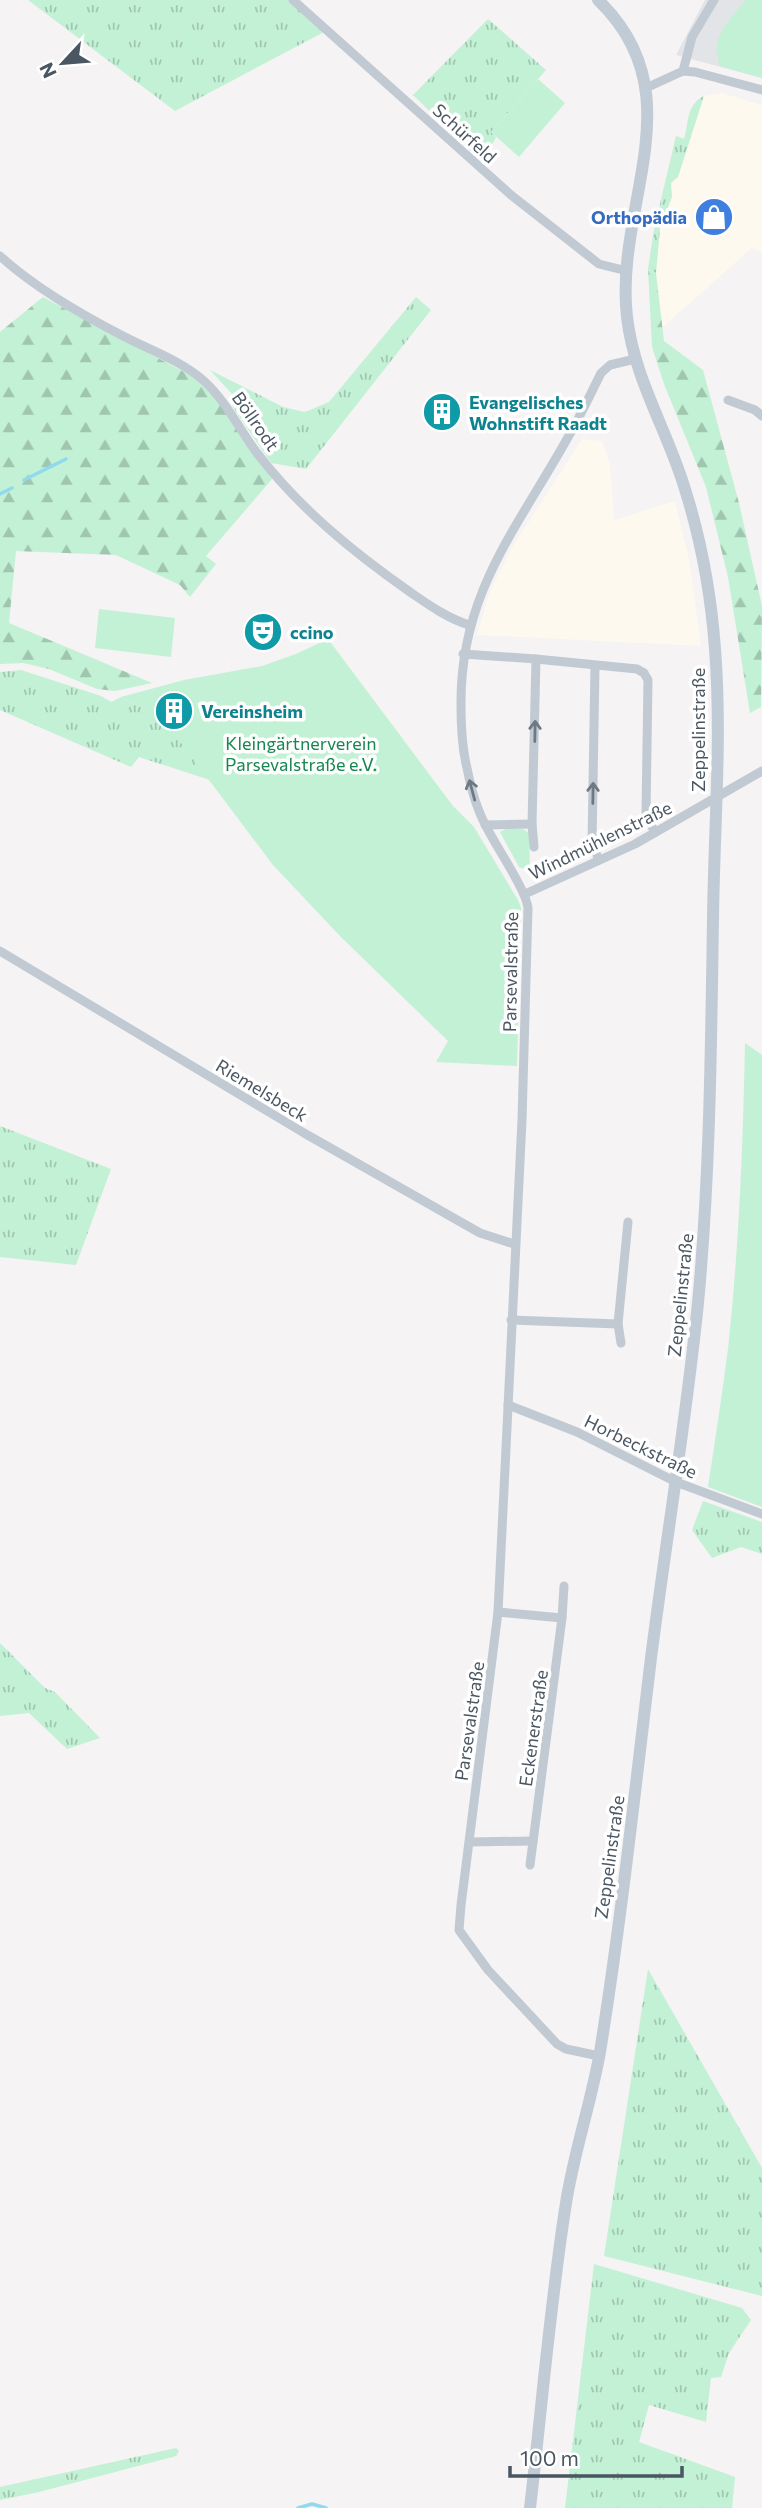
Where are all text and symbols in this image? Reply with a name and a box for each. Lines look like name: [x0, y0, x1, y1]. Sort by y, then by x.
north arrow: [28, 28, 98, 98]
text: N: [34, 59, 61, 82]
street label: Schürfeld: [429, 99, 501, 167]
shop icon: Orthopädia: [693, 196, 735, 238]
place label: Orthopädia: [591, 206, 687, 228]
street label: Böllrodt: [228, 387, 284, 455]
building icon: Evangelisches Wohnstift Raadt: [421, 391, 463, 433]
place label: Evangelisches Wohnstift Raadt: [469, 391, 607, 434]
theatre icon: ccino: [242, 611, 284, 653]
place label: ccino: [290, 621, 334, 643]
street label: Zeppelinstraße: [687, 668, 709, 792]
building icon: Vereinsheim: [153, 690, 195, 732]
place label: Vereinsheim: [201, 700, 303, 722]
one-way arrow: [528, 720, 541, 743]
park label: Kleingärtnerverein Parsevalstraße e.V.: [225, 732, 377, 775]
one-way arrow: [465, 779, 478, 801]
one-way arrow: [586, 782, 600, 805]
street label: Windmühlenstraße: [525, 796, 675, 884]
street label: Parsevalstraße: [498, 912, 522, 1032]
street label: Riemelsbeck: [212, 1054, 312, 1126]
street label: Zeppelinstraße: [663, 1232, 697, 1358]
street label: Horbeckstraße: [581, 1409, 701, 1483]
street label: Parsevalstraße: [450, 1660, 488, 1782]
street label: Eckenerstraße: [514, 1668, 552, 1788]
street label: Zeppelinstraße: [589, 1794, 629, 1920]
scale bar: [510, 2434, 682, 2478]
text: 100 m: [520, 2445, 579, 2470]

